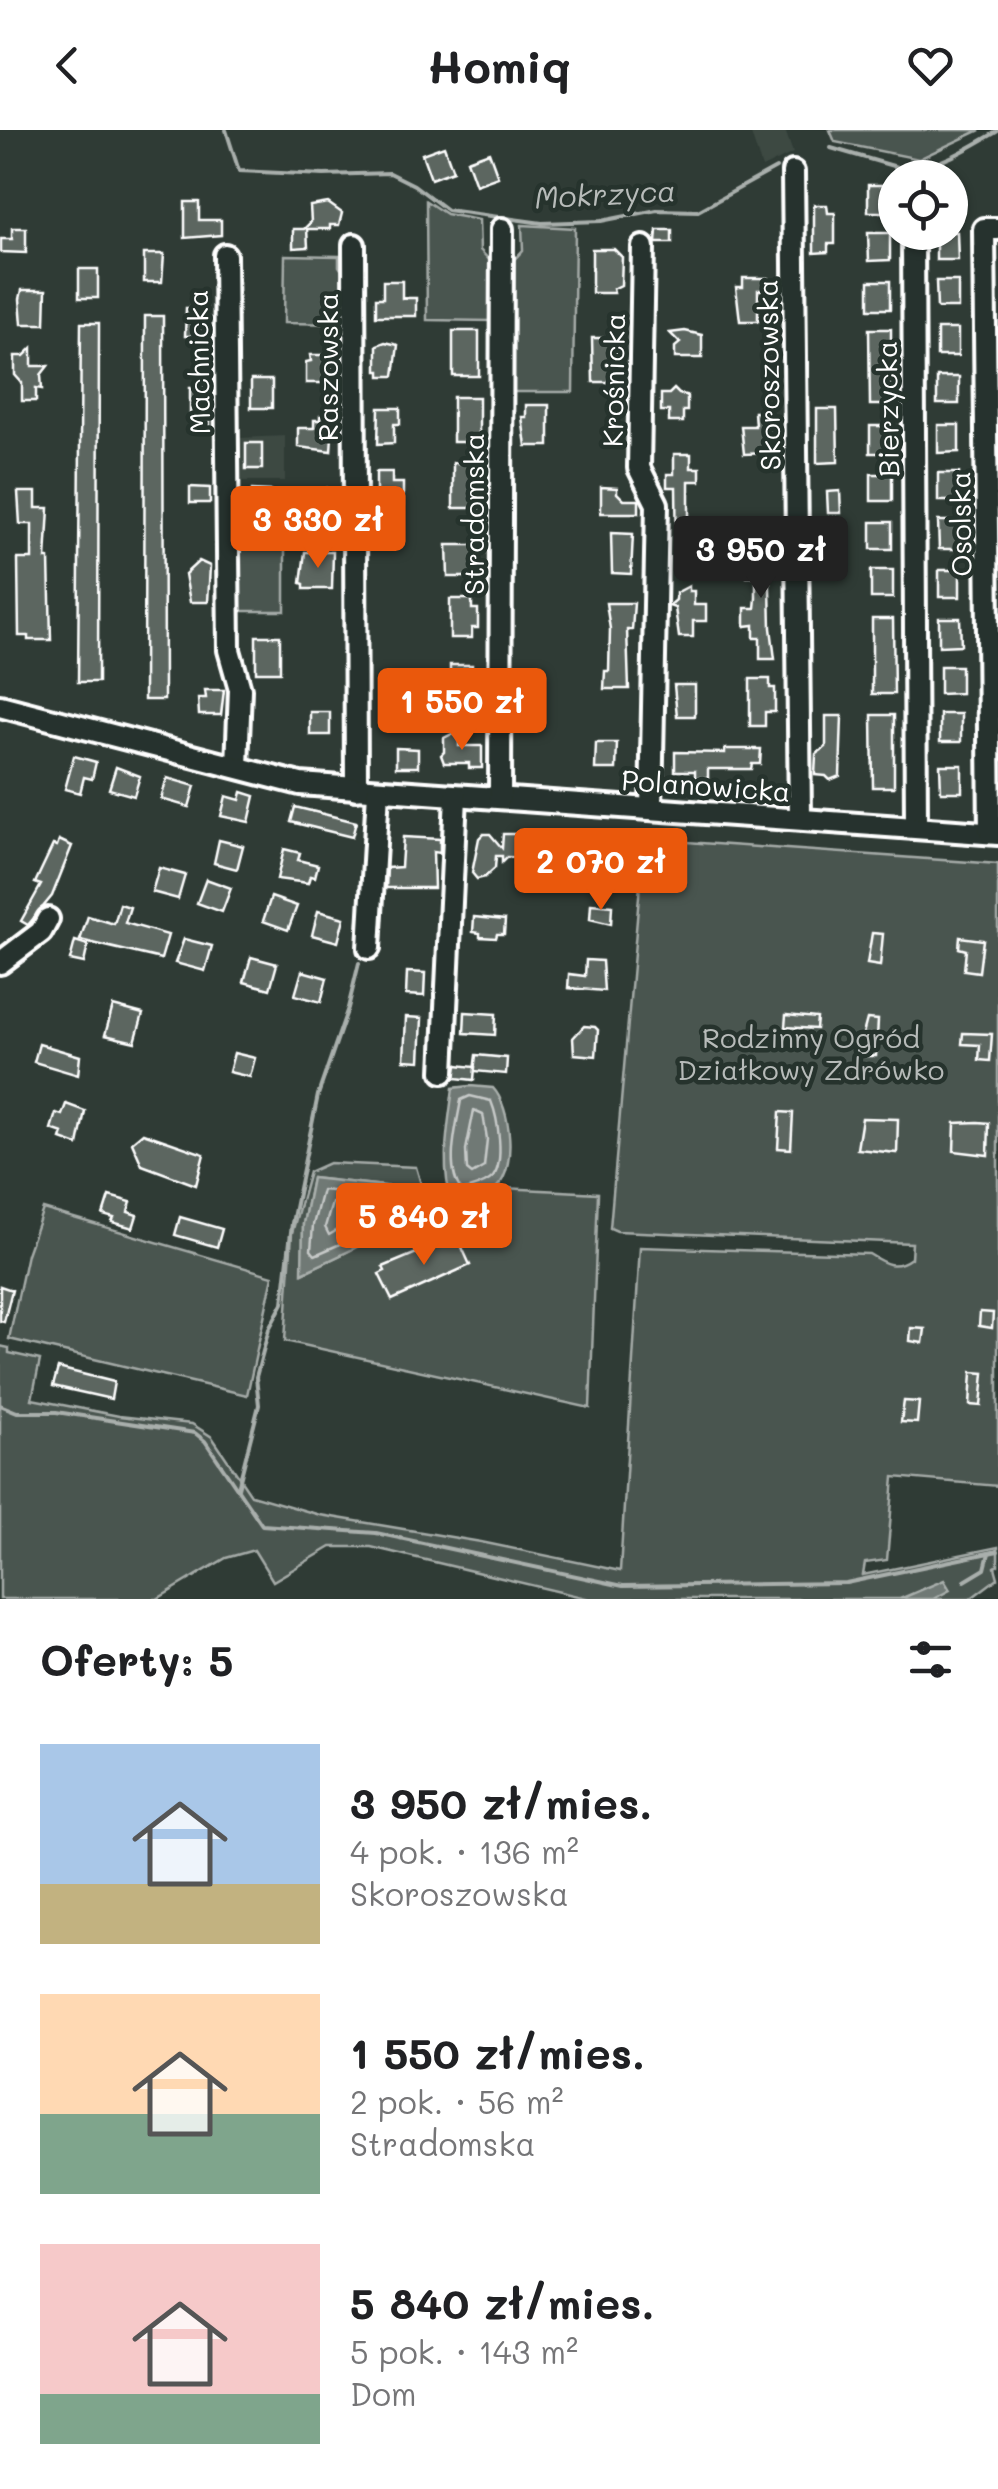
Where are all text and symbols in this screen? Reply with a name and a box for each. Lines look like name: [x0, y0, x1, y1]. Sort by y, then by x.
text: Homiq: [427, 36, 571, 94]
icon: back: [40, 38, 95, 93]
icon: heart: [903, 38, 958, 93]
map controls: [878, 160, 968, 250]
button: locate: [878, 160, 968, 250]
water label: Mokrzyca: [533, 169, 677, 217]
street label: Skoroszowska: [748, 279, 788, 471]
street label: Machnicka: [179, 289, 217, 435]
street label: Raszowska: [309, 293, 345, 441]
street label: Krośnicka: [594, 313, 632, 447]
street label: Bierzycka: [868, 341, 906, 477]
street label: Stradomska: [455, 433, 491, 595]
street label: Osolska: [941, 471, 979, 577]
pin: 3 330 zł: [215, 486, 421, 571]
text: 3 330 zł: [253, 497, 383, 539]
pin: 3 950 zł: [658, 516, 864, 601]
text: 3 950 zł: [696, 527, 826, 569]
pin: 1 550 zł: [359, 668, 565, 753]
text: 1 550 zł: [400, 679, 524, 721]
street label: Polanowicka: [620, 761, 792, 809]
pin: 2 070 zł: [498, 828, 704, 913]
text: 2 070 zł: [536, 839, 666, 881]
park label: Rodzinny Ogród Działkowy Zdrówko: [678, 1019, 944, 1087]
pin: 5 840 zł: [321, 1183, 527, 1268]
text: 5 840 zł: [358, 1194, 490, 1236]
text: Oferty: 5: [40, 1632, 233, 1687]
icon: filters: [903, 1632, 958, 1687]
text: 3 950 zł/mies.: [350, 1775, 652, 1830]
icon: home: [120, 1784, 240, 1904]
text: 4 pok. · 136 m²: [350, 1830, 579, 1872]
text: Skoroszowska: [350, 1872, 569, 1914]
text: 1 550 zł/mies.: [350, 2025, 645, 2080]
icon: home: [120, 2034, 240, 2154]
text: 2 pok. · 56 m²: [350, 2080, 564, 2122]
text: Stradomska: [350, 2122, 535, 2164]
text: 5 840 zł/mies.: [350, 2275, 654, 2330]
icon: home: [120, 2284, 240, 2404]
text: 5 pok. · 143 m²: [350, 2330, 578, 2372]
text: Dom: [350, 2372, 416, 2414]

